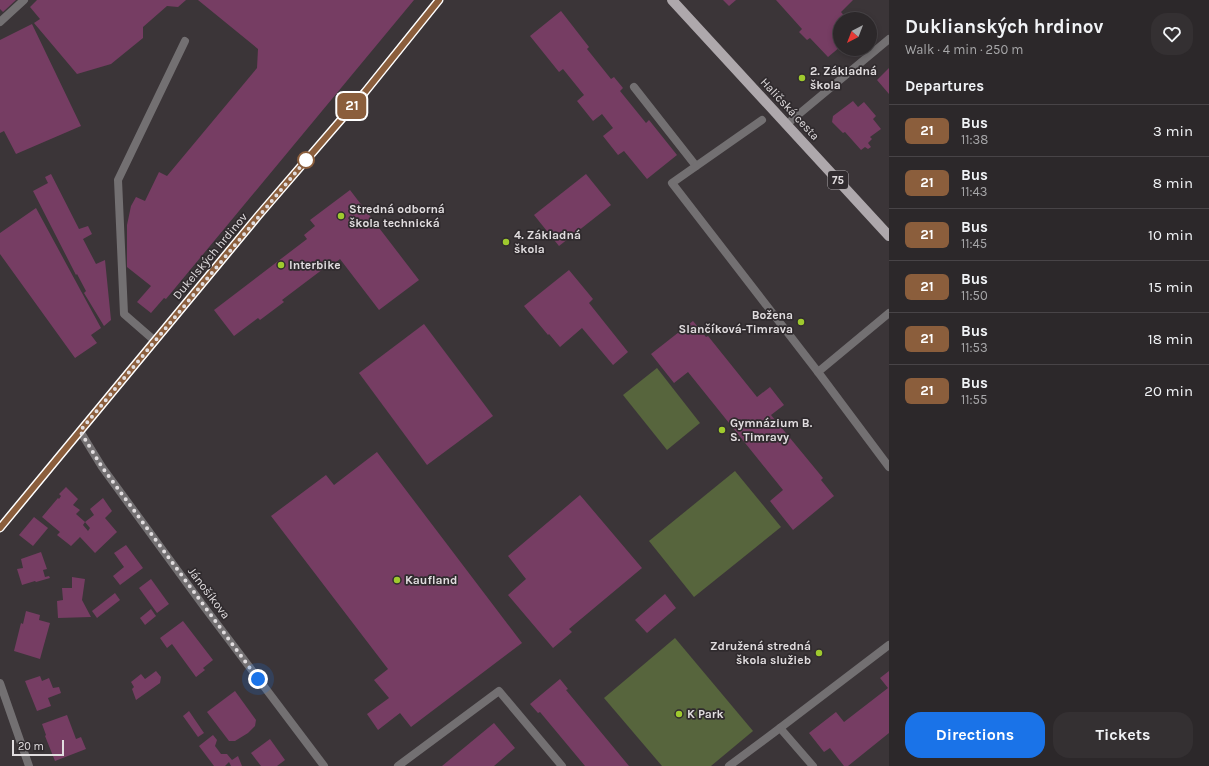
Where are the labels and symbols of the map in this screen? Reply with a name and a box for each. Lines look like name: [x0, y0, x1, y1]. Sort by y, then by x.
north arrow: [833, 12, 877, 56]
place label: 2. Základná škola: [810, 64, 877, 92]
marker: 2. Základná škola: [797, 73, 807, 83]
street label: Haličská cesta: [758, 75, 822, 143]
line badge: 21: [334, 93, 370, 119]
unlabelled marker: [297, 151, 315, 169]
road number: 75: [828, 171, 848, 189]
place label: Stredná odborná škola technická: [349, 202, 445, 230]
street label: Dukelských hrdinov: [170, 210, 250, 302]
marker: Stredná odborná škola technická: [336, 211, 346, 221]
place label: 4. Základná škola: [514, 228, 581, 256]
marker: 4. Základná škola: [501, 237, 511, 247]
place label: Interbike: [289, 258, 341, 272]
marker: Interbike: [276, 260, 286, 270]
place label: Božena Slančíková-Timrava: [679, 308, 793, 336]
marker: Božena Slančíková-Timrava: [796, 317, 806, 327]
place label: Gymnázium B. S. Timravy: [730, 416, 813, 444]
marker: Gymnázium B. S. Timravy: [717, 425, 727, 435]
street label: Jánošíkova: [185, 564, 233, 622]
place label: Kaufland: [405, 573, 457, 587]
marker: Kaufland: [392, 575, 402, 585]
place label: Združená stredná škola služieb: [710, 639, 811, 667]
marker: Združená stredná škola služieb: [814, 648, 824, 658]
your location: [248, 669, 268, 689]
place label: K Park: [687, 707, 724, 721]
marker: K Park: [674, 709, 684, 719]
scale bar: [12, 738, 64, 757]

